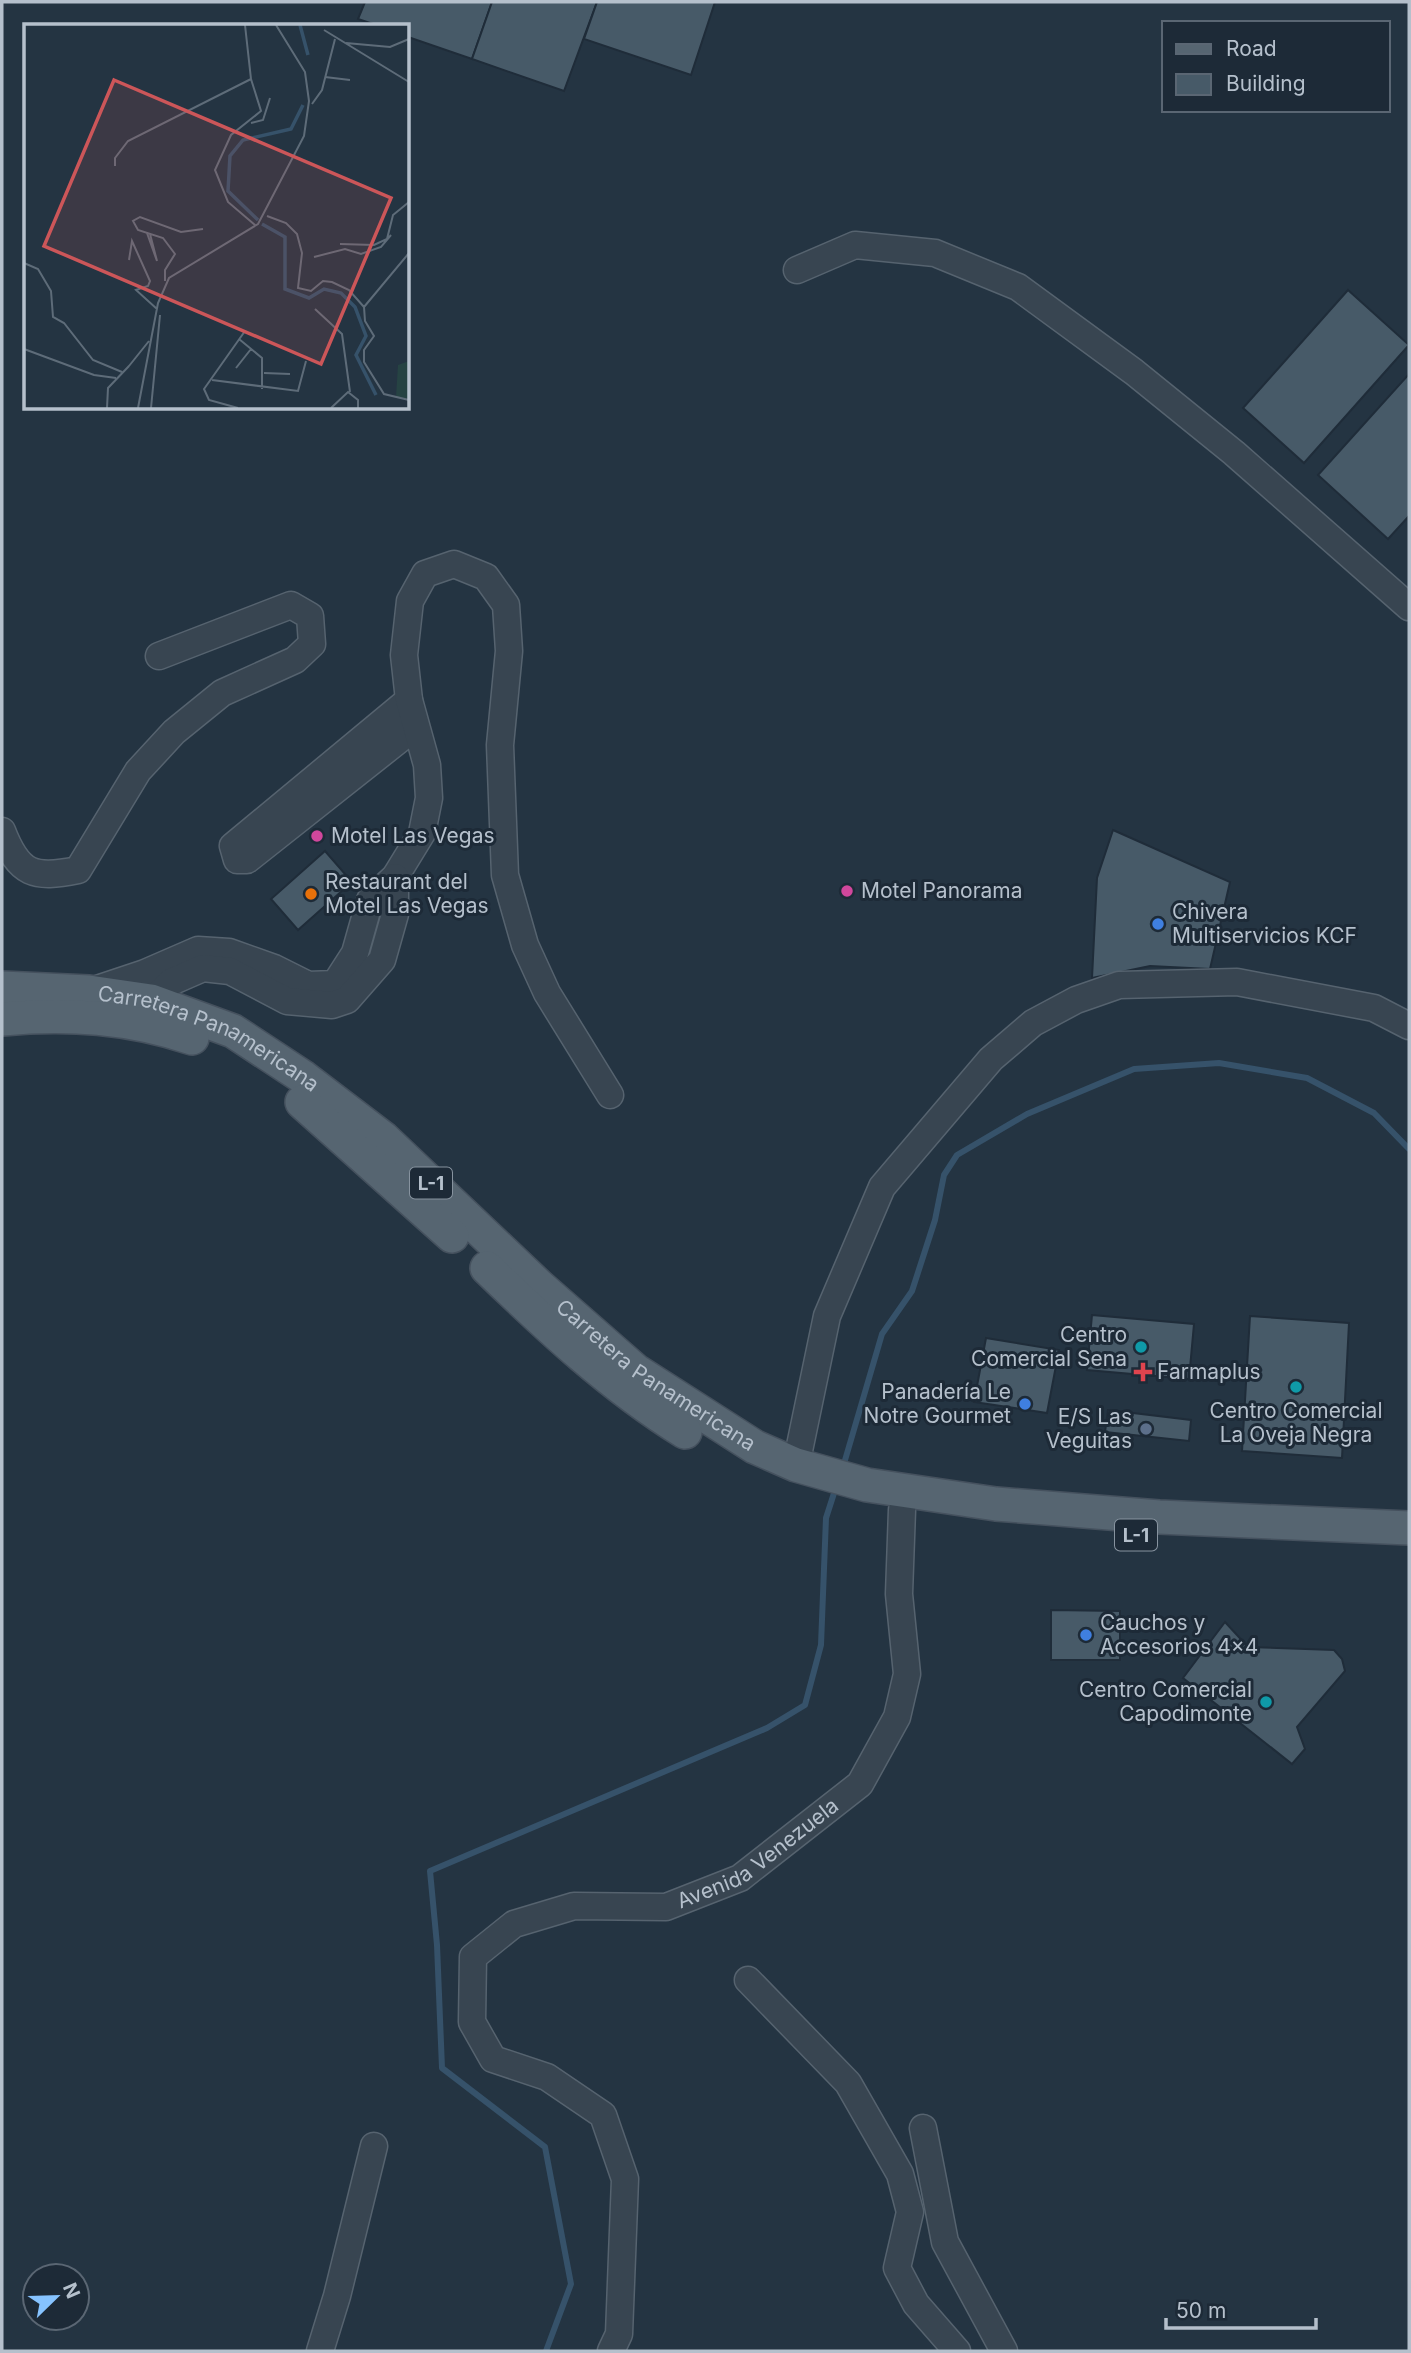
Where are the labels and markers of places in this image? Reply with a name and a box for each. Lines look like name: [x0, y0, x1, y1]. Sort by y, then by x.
place label: Motel Las Vegas: [331, 823, 495, 848]
marker: Motel Las Vegas: [309, 828, 325, 844]
place label: Restaurant del Motel Las Vegas: [325, 869, 489, 918]
place label: Motel Panorama: [861, 878, 1023, 903]
marker: Motel Panorama: [839, 883, 855, 899]
marker: Restaurant del Motel Las Vegas: [303, 886, 319, 902]
place label: Chivera Multiservicios KCF: [1172, 899, 1357, 948]
marker: Chivera Multiservicios KCF: [1150, 916, 1166, 932]
place label: Centro Comercial Sena: [971, 1322, 1127, 1371]
marker: Centro Comercial Sena: [1133, 1339, 1149, 1355]
place label: Farmaplus: [1157, 1359, 1261, 1384]
marker: Farmaplus: [1135, 1364, 1151, 1380]
place label: Panadería Le Notre Gourmet: [864, 1379, 1011, 1428]
marker: Centro Comercial La Oveja Negra: [1288, 1379, 1304, 1395]
marker: Panadería Le Notre Gourmet: [1017, 1396, 1033, 1412]
place label: Centro Comercial La Oveja Negra: [1209, 1398, 1383, 1447]
place label: E/S Las Veguitas: [1046, 1404, 1132, 1453]
marker: E/S Las Veguitas: [1138, 1421, 1154, 1437]
place label: Cauchos y Accesorios 4x4: [1100, 1610, 1258, 1659]
marker: Cauchos y Accesorios 4x4: [1078, 1627, 1094, 1643]
place label: Centro Comercial Capodimonte: [1079, 1677, 1252, 1726]
marker: Centro Comercial Capodimonte: [1258, 1694, 1274, 1710]

